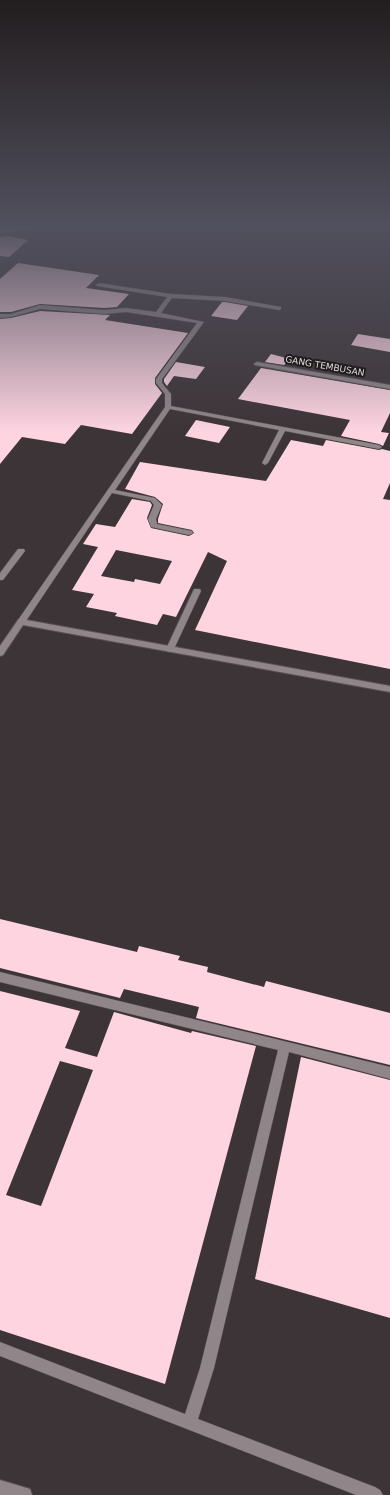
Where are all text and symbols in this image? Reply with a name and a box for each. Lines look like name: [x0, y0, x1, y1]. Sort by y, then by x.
street label: GANG TEMBUSAN: [285, 354, 365, 378]

